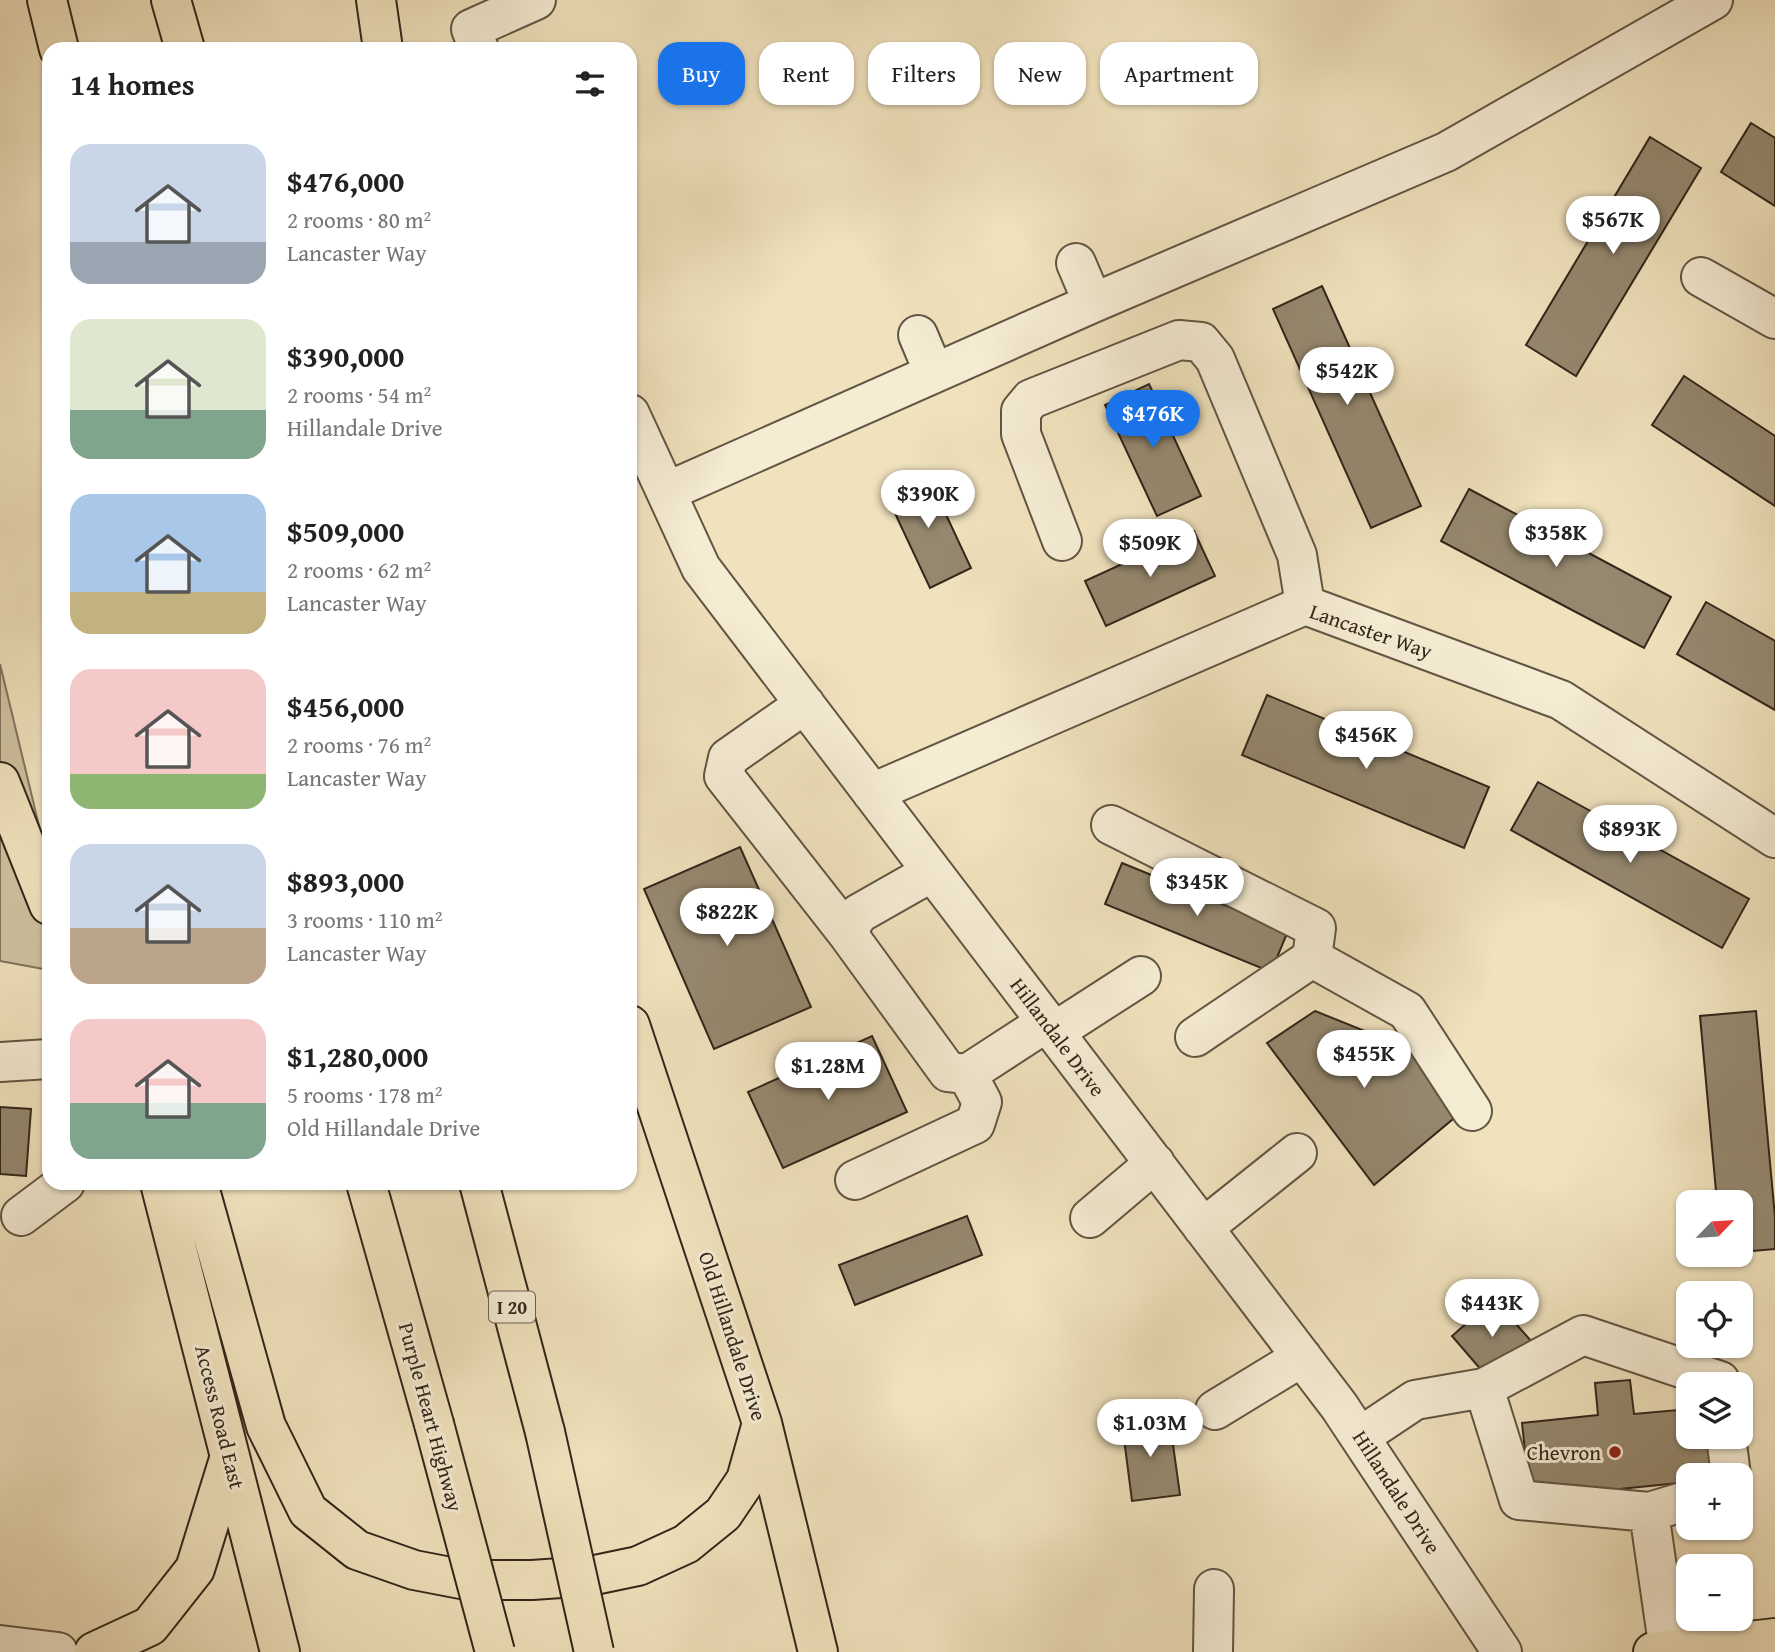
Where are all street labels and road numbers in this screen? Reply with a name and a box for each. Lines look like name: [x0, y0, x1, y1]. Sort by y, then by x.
street label: Lancaster Way: [1306, 596, 1437, 667]
street label: Hillandale Drive: [1003, 971, 1113, 1103]
street label: Old Hillandale Drive: [691, 1247, 775, 1425]
road number: I 20: [489, 1292, 535, 1322]
street label: Purple Heart Highway: [391, 1319, 471, 1515]
street label: Access Road East: [187, 1342, 253, 1493]
street label: Hillandale Drive: [1345, 1424, 1449, 1560]

